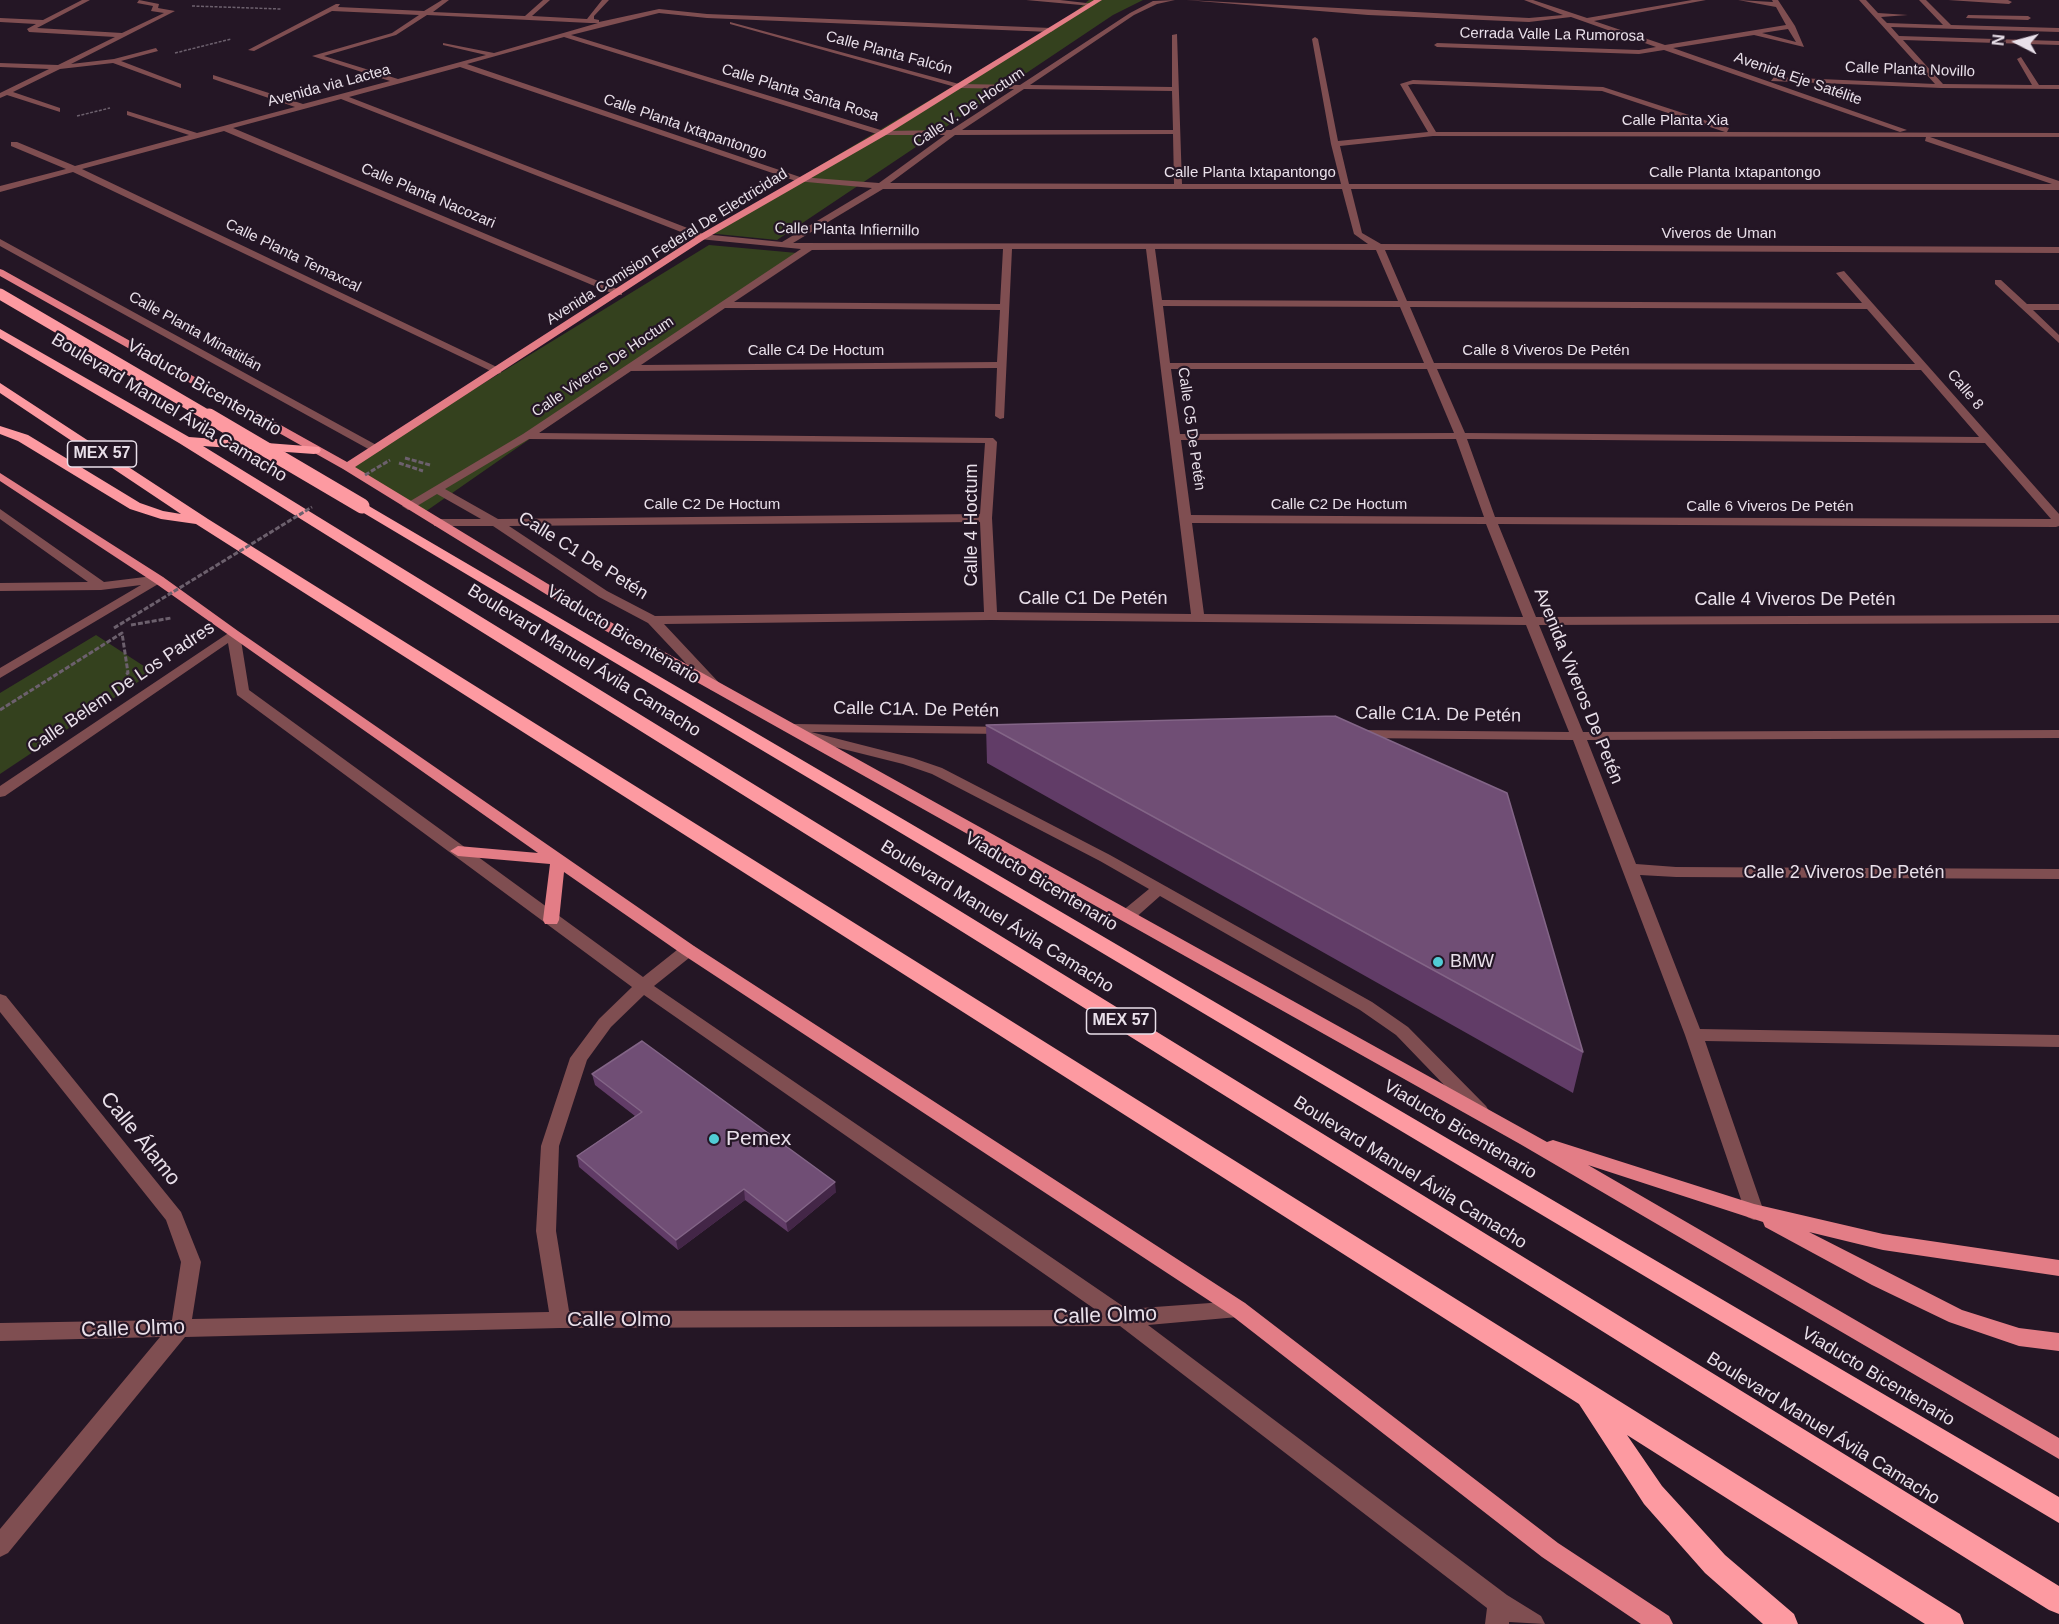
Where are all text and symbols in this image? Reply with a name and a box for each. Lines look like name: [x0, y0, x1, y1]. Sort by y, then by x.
north arrow: [1987, 12, 2047, 72]
street label: Cerrada Valle La Rumorosa: [1459, 24, 1645, 46]
street label: Calle Planta Falcón: [824, 27, 954, 79]
text: N: [1990, 33, 2008, 47]
street label: Avenida Eje Satélite: [1732, 49, 1864, 109]
street label: Calle Planta Novillo: [1845, 59, 1975, 81]
street label: Avenida via Lactea: [266, 61, 392, 111]
street label: Calle Planta Santa Rosa: [719, 61, 881, 125]
street label: Calle V. De Hoctum: [910, 64, 1028, 152]
street label: Calle Planta Ixtapantongo: [601, 91, 769, 163]
street label: Calle Planta Xia: [1622, 112, 1728, 130]
street label: Calle Planta Nacozari: [358, 160, 498, 232]
street label: Calle Planta Ixtapantongo: [1164, 164, 1336, 182]
street label: Calle Planta Ixtapantongo: [1649, 164, 1821, 182]
street label: Avenida Comision Federal De Electricidad: [543, 165, 791, 329]
street label: Calle Planta Temaxcal: [222, 215, 364, 297]
street label: Calle Planta Infiernillo: [774, 220, 920, 240]
street label: Viveros de Uman: [1662, 225, 1776, 243]
street label: Calle Planta Minatitlán: [125, 288, 265, 376]
street label: Calle Viveros De Hoctum: [529, 313, 677, 421]
street label: Boulevard Manuel Ávila Camacho: [47, 329, 291, 487]
street label: Viaducto Bicentenario: [123, 335, 285, 441]
street label: Calle C4 De Hoctum: [748, 342, 884, 360]
street label: Calle 8 Viveros De Petén: [1462, 342, 1630, 360]
street label: Calle C5 De Petén: [1173, 366, 1209, 492]
street label: Calle 8: [1943, 366, 1987, 414]
road number: MEX 57: [68, 441, 136, 467]
street label: Calle 4 Hoctum: [961, 463, 983, 587]
street label: Calle C2 De Hoctum: [644, 496, 780, 514]
street label: Calle C2 De Hoctum: [1271, 496, 1407, 514]
street label: Calle 6 Viveros De Petén: [1686, 498, 1854, 516]
street label: Calle C1 De Petén: [514, 507, 652, 605]
street label: Boulevard Manuel Ávila Camacho: [463, 580, 705, 742]
street label: Viaducto Bicentenario: [543, 581, 703, 689]
street label: Avenida Viveros De Petén: [1529, 585, 1627, 787]
street label: Calle C1 De Petén: [1018, 588, 1168, 610]
street label: Calle 4 Viveros De Petén: [1695, 589, 1895, 611]
street label: Calle Belem De Los Padres: [23, 617, 219, 759]
street label: Calle C1A. De Petén: [833, 698, 999, 722]
street label: Calle C1A. De Petén: [1355, 703, 1521, 727]
street label: Viaducto Bicentenario: [961, 828, 1121, 936]
street label: Boulevard Manuel Ávila Camacho: [876, 836, 1118, 998]
street label: Calle 2 Viveros De Petén: [1744, 862, 1944, 884]
place label: BMW: [1450, 951, 1494, 973]
marker: BMW: [1431, 955, 1445, 969]
road number: MEX 57: [1086, 1008, 1156, 1034]
street label: Viaducto Bicentenario: [1380, 1076, 1540, 1184]
street label: Calle Álamo: [95, 1087, 185, 1191]
street label: Boulevard Manuel Ávila Camacho: [1289, 1092, 1531, 1254]
place label: Pemex: [726, 1126, 791, 1152]
marker: Pemex: [707, 1132, 721, 1146]
street label: Calle Olmo: [1053, 1302, 1157, 1330]
street label: Calle Olmo: [567, 1307, 671, 1333]
street label: Calle Olmo: [81, 1315, 185, 1343]
street label: Viaducto Bicentenario: [1798, 1323, 1958, 1431]
street label: Boulevard Manuel Ávila Camacho: [1702, 1348, 1944, 1510]

